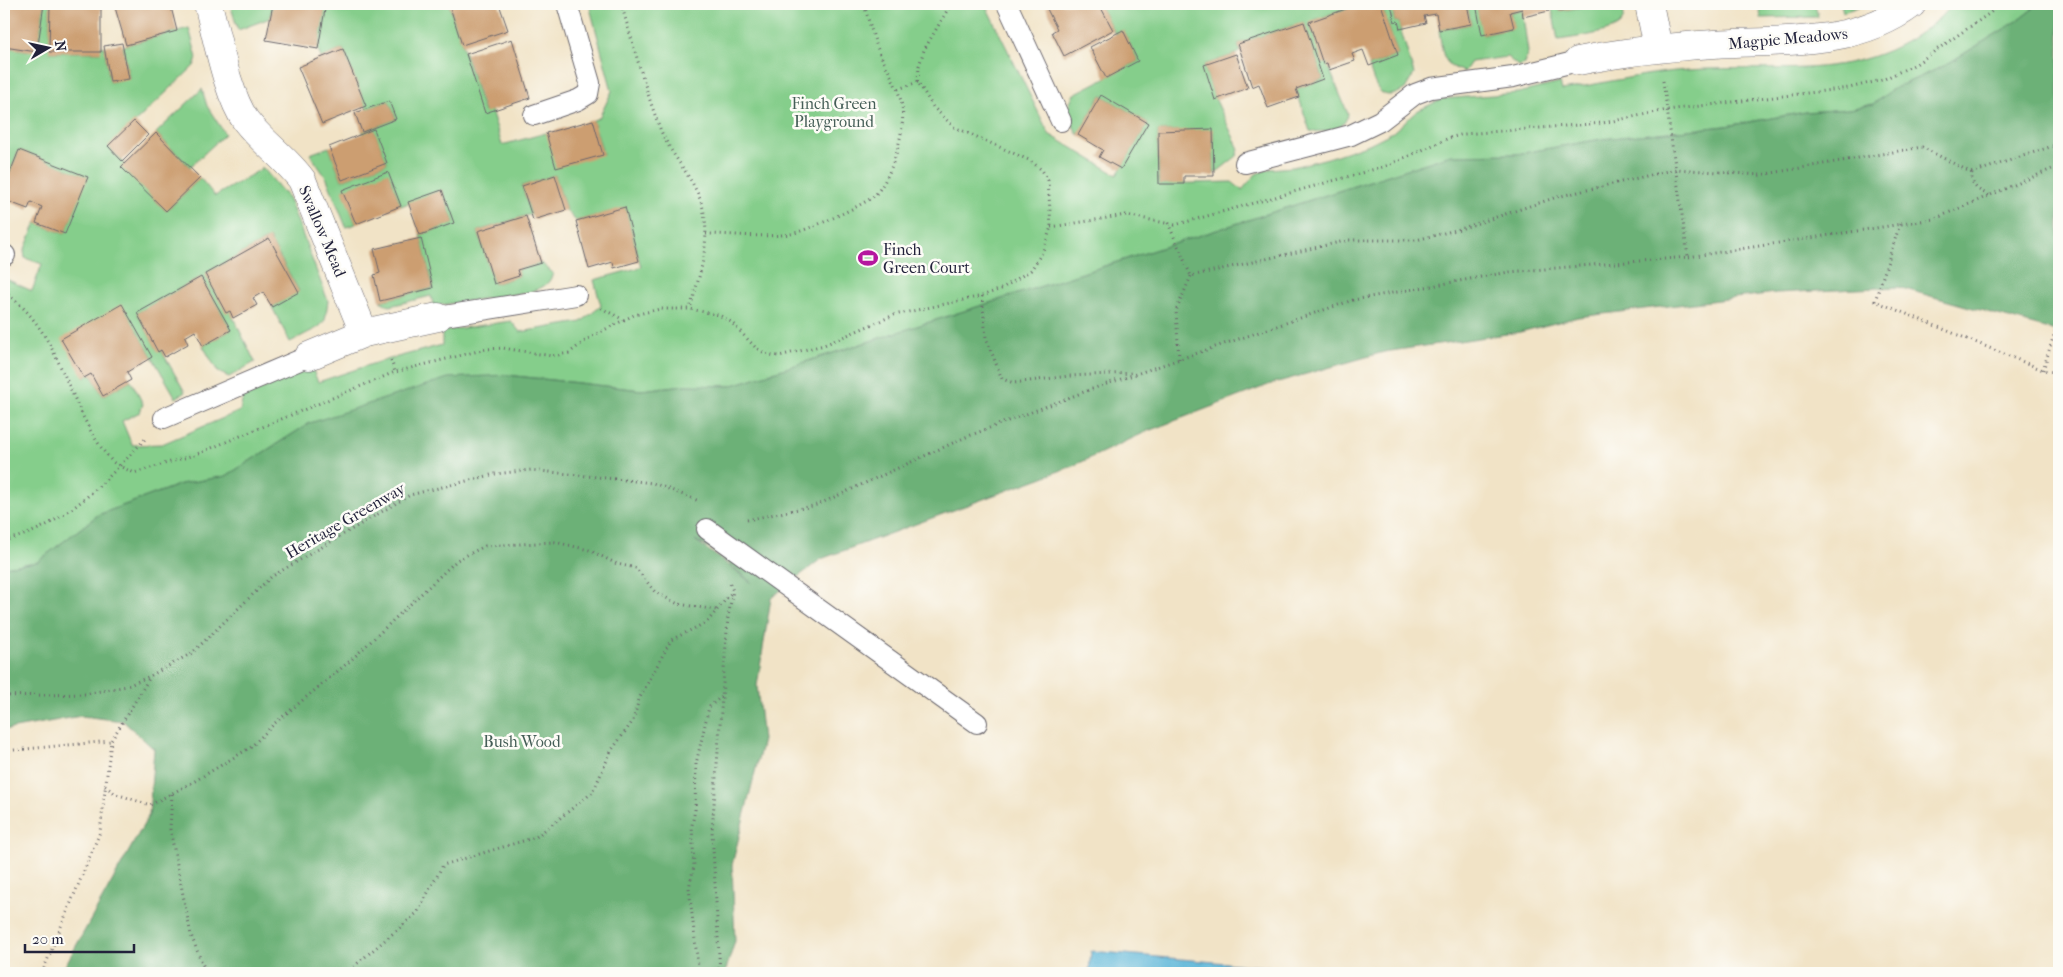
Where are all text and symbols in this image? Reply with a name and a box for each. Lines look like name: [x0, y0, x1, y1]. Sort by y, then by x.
north arrow: [22, 22, 72, 72]
street label: Magpie Meadows: [1728, 24, 1849, 53]
text: N: [51, 39, 70, 53]
park label: Finch Green Playground: [791, 94, 877, 131]
street label: Swallow Mead: [295, 183, 350, 280]
place label: Finch Green Court: [883, 240, 970, 277]
sports icon: Finch Green Court: [857, 247, 879, 269]
street label: Heritage Greenway: [282, 478, 409, 562]
park label: Bush Wood: [483, 732, 561, 751]
scale bar: [25, 922, 134, 954]
text: 20 m: [32, 930, 64, 948]

